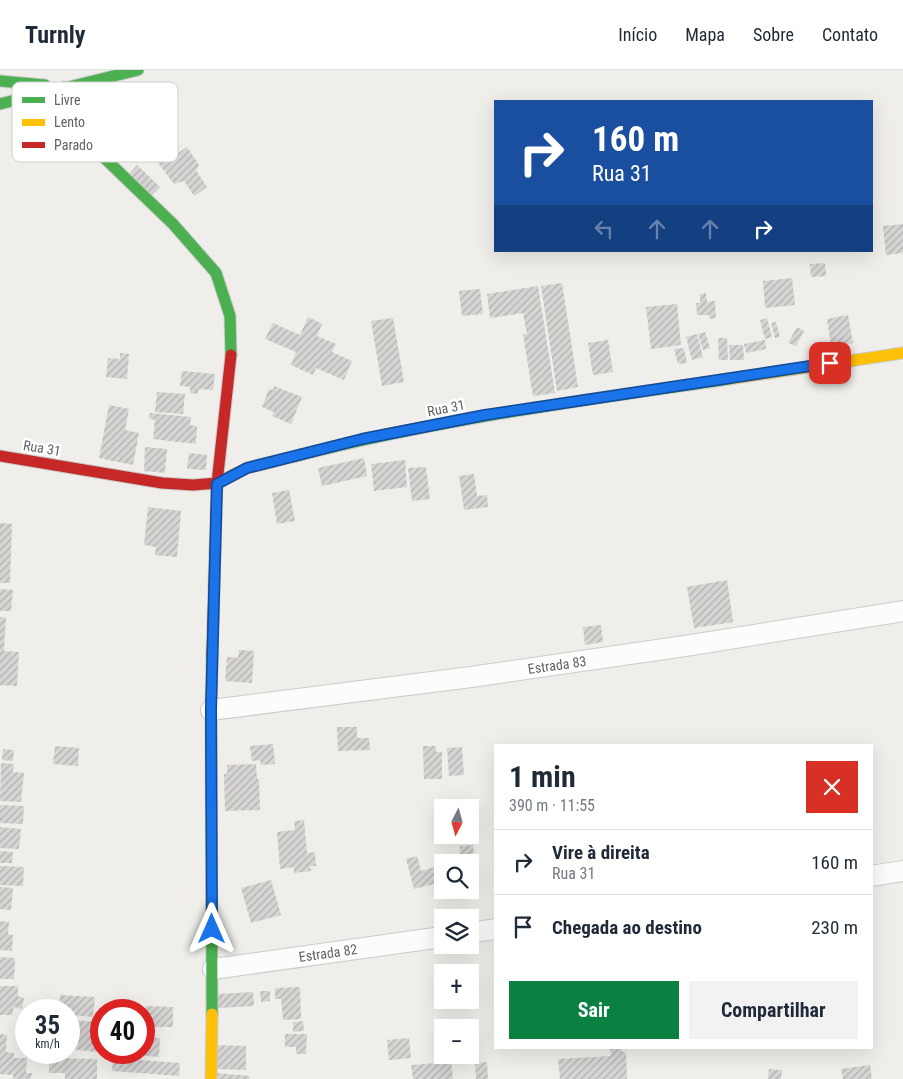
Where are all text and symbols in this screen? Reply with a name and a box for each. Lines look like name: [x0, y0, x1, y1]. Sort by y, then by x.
text: Turnly: [25, 21, 86, 49]
text: Início: [618, 24, 657, 45]
text: Mapa: [685, 24, 725, 45]
text: Sobre: [753, 24, 794, 45]
text: Contato: [822, 24, 878, 45]
legend: [12, 82, 178, 162]
text: Livre: [54, 92, 81, 108]
text: Lento: [54, 114, 85, 130]
text: 160 m: [592, 119, 679, 160]
icon: right: [509, 120, 574, 185]
text: Parado: [54, 137, 93, 153]
text: Rua 31: [592, 161, 652, 186]
icon: left: [590, 215, 618, 243]
icon: ahead: [643, 215, 671, 243]
icon: ahead: [696, 215, 724, 243]
icon: right: [749, 215, 777, 243]
pin: [809, 342, 851, 384]
icon: arrive: [816, 349, 844, 377]
street label: Rua 31: [426, 397, 466, 419]
street label: Rua 31: [22, 437, 62, 459]
street label: Estrada 83: [527, 653, 587, 677]
text: 1 min: [509, 759, 576, 794]
button: close: [806, 761, 858, 813]
text: 390 m · 11:55: [509, 796, 595, 815]
north arrow: [434, 799, 479, 844]
map controls: [434, 799, 479, 1064]
text: Vire à direita: [552, 841, 650, 864]
icon: right: [509, 848, 537, 876]
text: 160 m: [811, 851, 858, 874]
button: search: [434, 854, 479, 899]
text: Rua 31: [552, 864, 595, 883]
position arrow: [185, 902, 237, 954]
button: layers: [434, 909, 479, 954]
icon: arrive: [509, 913, 537, 941]
text: Chegada ao destino: [552, 916, 702, 939]
text: 230 m: [811, 916, 858, 939]
street label: Estrada 82: [298, 941, 358, 965]
button: +: [434, 964, 479, 1009]
button: Sair: [509, 981, 679, 1039]
button: Compartilhar: [689, 981, 858, 1039]
speed limit sign: 40: [90, 999, 155, 1064]
text: 35: [35, 1011, 60, 1040]
button: −: [434, 1019, 479, 1064]
text: km/h: [35, 1037, 60, 1051]

